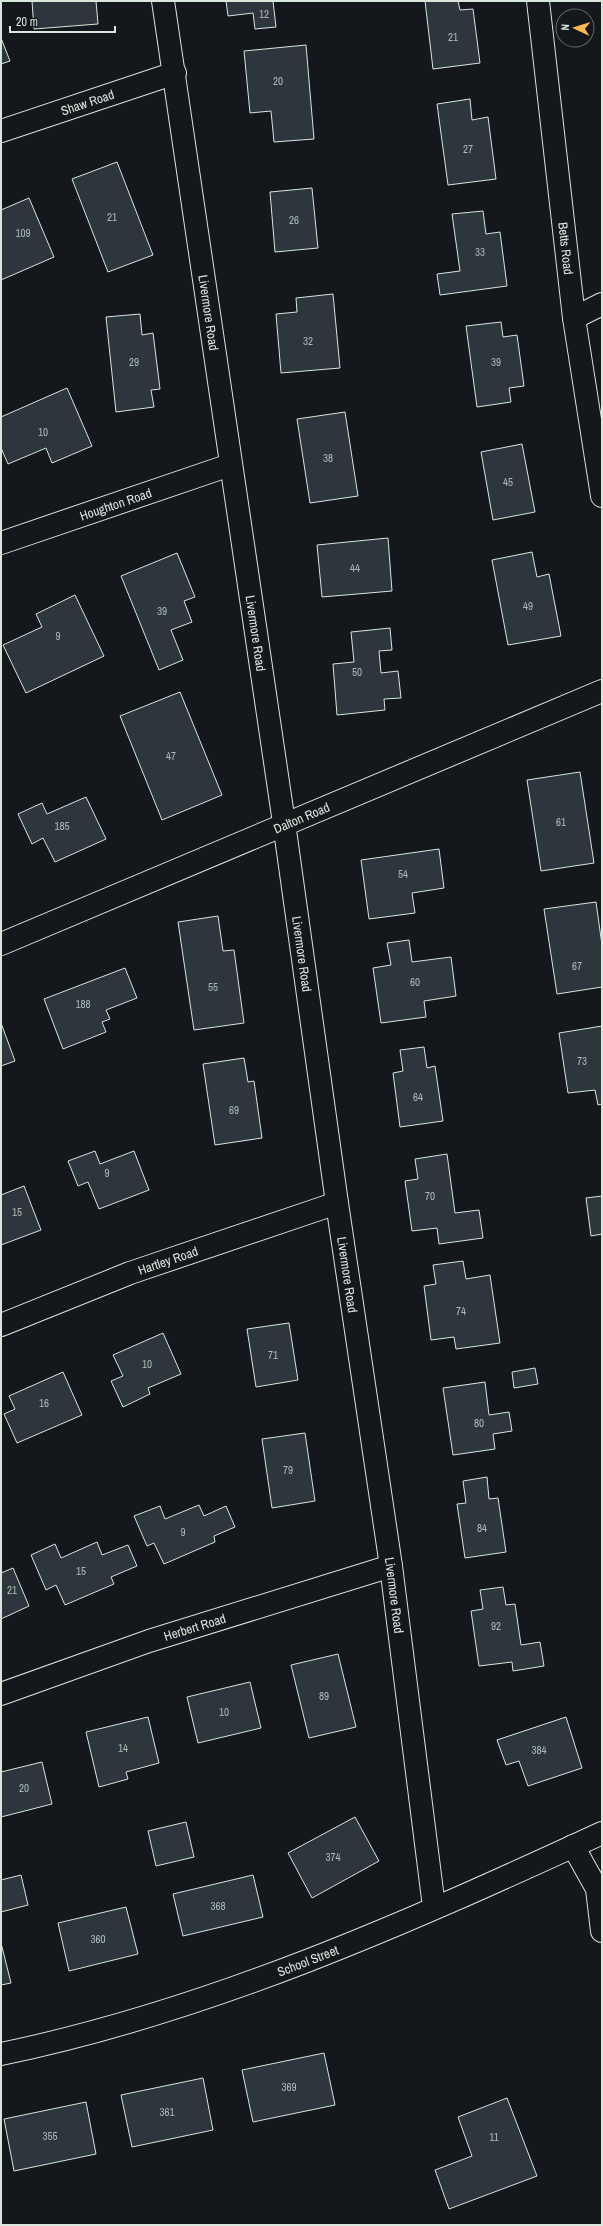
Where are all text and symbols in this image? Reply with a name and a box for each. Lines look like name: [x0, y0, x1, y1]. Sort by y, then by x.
house number: 12: [259, 7, 269, 21]
scale bar: [10, 8, 115, 34]
north arrow: [555, 8, 595, 48]
text: 20 m: [16, 14, 38, 30]
text: N: [558, 24, 572, 31]
house number: 21: [448, 30, 458, 44]
house number: 20: [273, 74, 283, 88]
street label: Shaw Road: [58, 85, 116, 119]
house number: 27: [463, 142, 473, 156]
house number: 21: [107, 210, 117, 224]
house number: 26: [289, 213, 299, 227]
street label: Betts Road: [555, 221, 578, 276]
house number: 109: [15, 226, 31, 240]
house number: 33: [475, 245, 485, 259]
street label: Livermore Road: [195, 274, 223, 352]
house number: 32: [303, 334, 313, 348]
house number: 29: [129, 355, 139, 369]
house number: 39: [491, 355, 501, 369]
house number: 10: [38, 425, 48, 439]
house number: 38: [323, 451, 333, 465]
house number: 45: [503, 475, 513, 489]
street label: Houghton Road: [77, 484, 154, 524]
house number: 44: [350, 561, 360, 575]
street label: Livermore Road: [242, 594, 270, 672]
house number: 49: [523, 599, 533, 613]
house number: 39: [157, 604, 167, 618]
house number: 9: [55, 629, 61, 643]
house number: 50: [352, 665, 362, 679]
house number: 47: [166, 749, 176, 763]
street label: Dalton Road: [271, 798, 332, 837]
house number: 61: [556, 815, 566, 829]
house number: 185: [54, 819, 70, 833]
house number: 54: [398, 867, 408, 881]
street label: Livermore Road: [289, 915, 316, 993]
house number: 67: [572, 959, 582, 973]
house number: 60: [410, 975, 420, 989]
house number: 55: [208, 980, 218, 994]
house number: 188: [75, 997, 91, 1011]
house number: 73: [577, 1054, 587, 1068]
house number: 64: [413, 1090, 423, 1104]
house number: 69: [229, 1103, 239, 1117]
house number: 9: [104, 1166, 110, 1180]
house number: 70: [425, 1189, 435, 1203]
house number: 15: [12, 1205, 22, 1219]
street label: Livermore Road: [334, 1236, 362, 1314]
street label: Hartley Road: [136, 1242, 200, 1278]
house number: 74: [456, 1304, 466, 1318]
house number: 71: [268, 1348, 278, 1362]
house number: 10: [142, 1357, 152, 1371]
house number: 16: [39, 1396, 49, 1410]
house number: 80: [474, 1416, 484, 1430]
house number: 79: [283, 1463, 293, 1477]
house number: 84: [477, 1521, 487, 1535]
house number: 9: [180, 1525, 186, 1539]
street label: Livermore Road: [381, 1556, 408, 1634]
house number: 15: [76, 1564, 86, 1578]
house number: 21: [7, 1583, 17, 1597]
street label: Herbert Road: [162, 1609, 228, 1644]
house number: 92: [491, 1619, 501, 1633]
house number: 89: [319, 1689, 329, 1703]
house number: 10: [219, 1705, 229, 1719]
house number: 14: [118, 1741, 128, 1755]
house number: 384: [531, 1743, 547, 1757]
house number: 20: [19, 1781, 29, 1795]
house number: 374: [325, 1850, 341, 1864]
house number: 368: [210, 1899, 226, 1913]
house number: 360: [90, 1932, 106, 1946]
street label: School Street: [275, 1941, 341, 1980]
house number: 369: [281, 2080, 297, 2094]
house number: 361: [159, 2105, 175, 2119]
house number: 355: [42, 2129, 58, 2143]
house number: 11: [489, 2130, 499, 2144]

